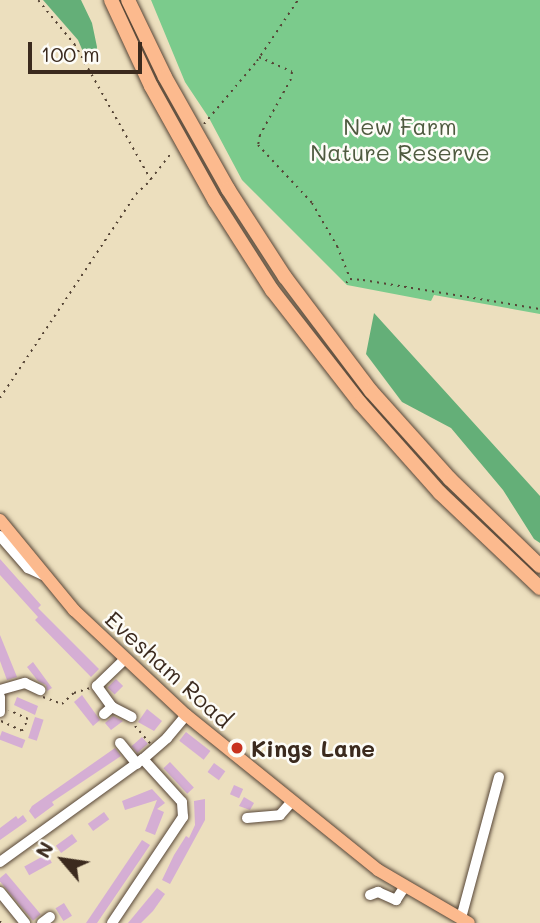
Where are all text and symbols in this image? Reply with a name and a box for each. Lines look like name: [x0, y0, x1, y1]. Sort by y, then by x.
scale bar: [32, 28, 145, 72]
text: 100 m: [41, 40, 100, 67]
park label: New Farm Nature Reserve: [310, 112, 490, 166]
street label: Evesham Road: [100, 605, 238, 733]
place label: Kings Lane: [251, 734, 375, 762]
marker: Kings Lane: [229, 740, 245, 756]
north arrow: [28, 825, 98, 895]
text: N: [30, 837, 59, 862]

